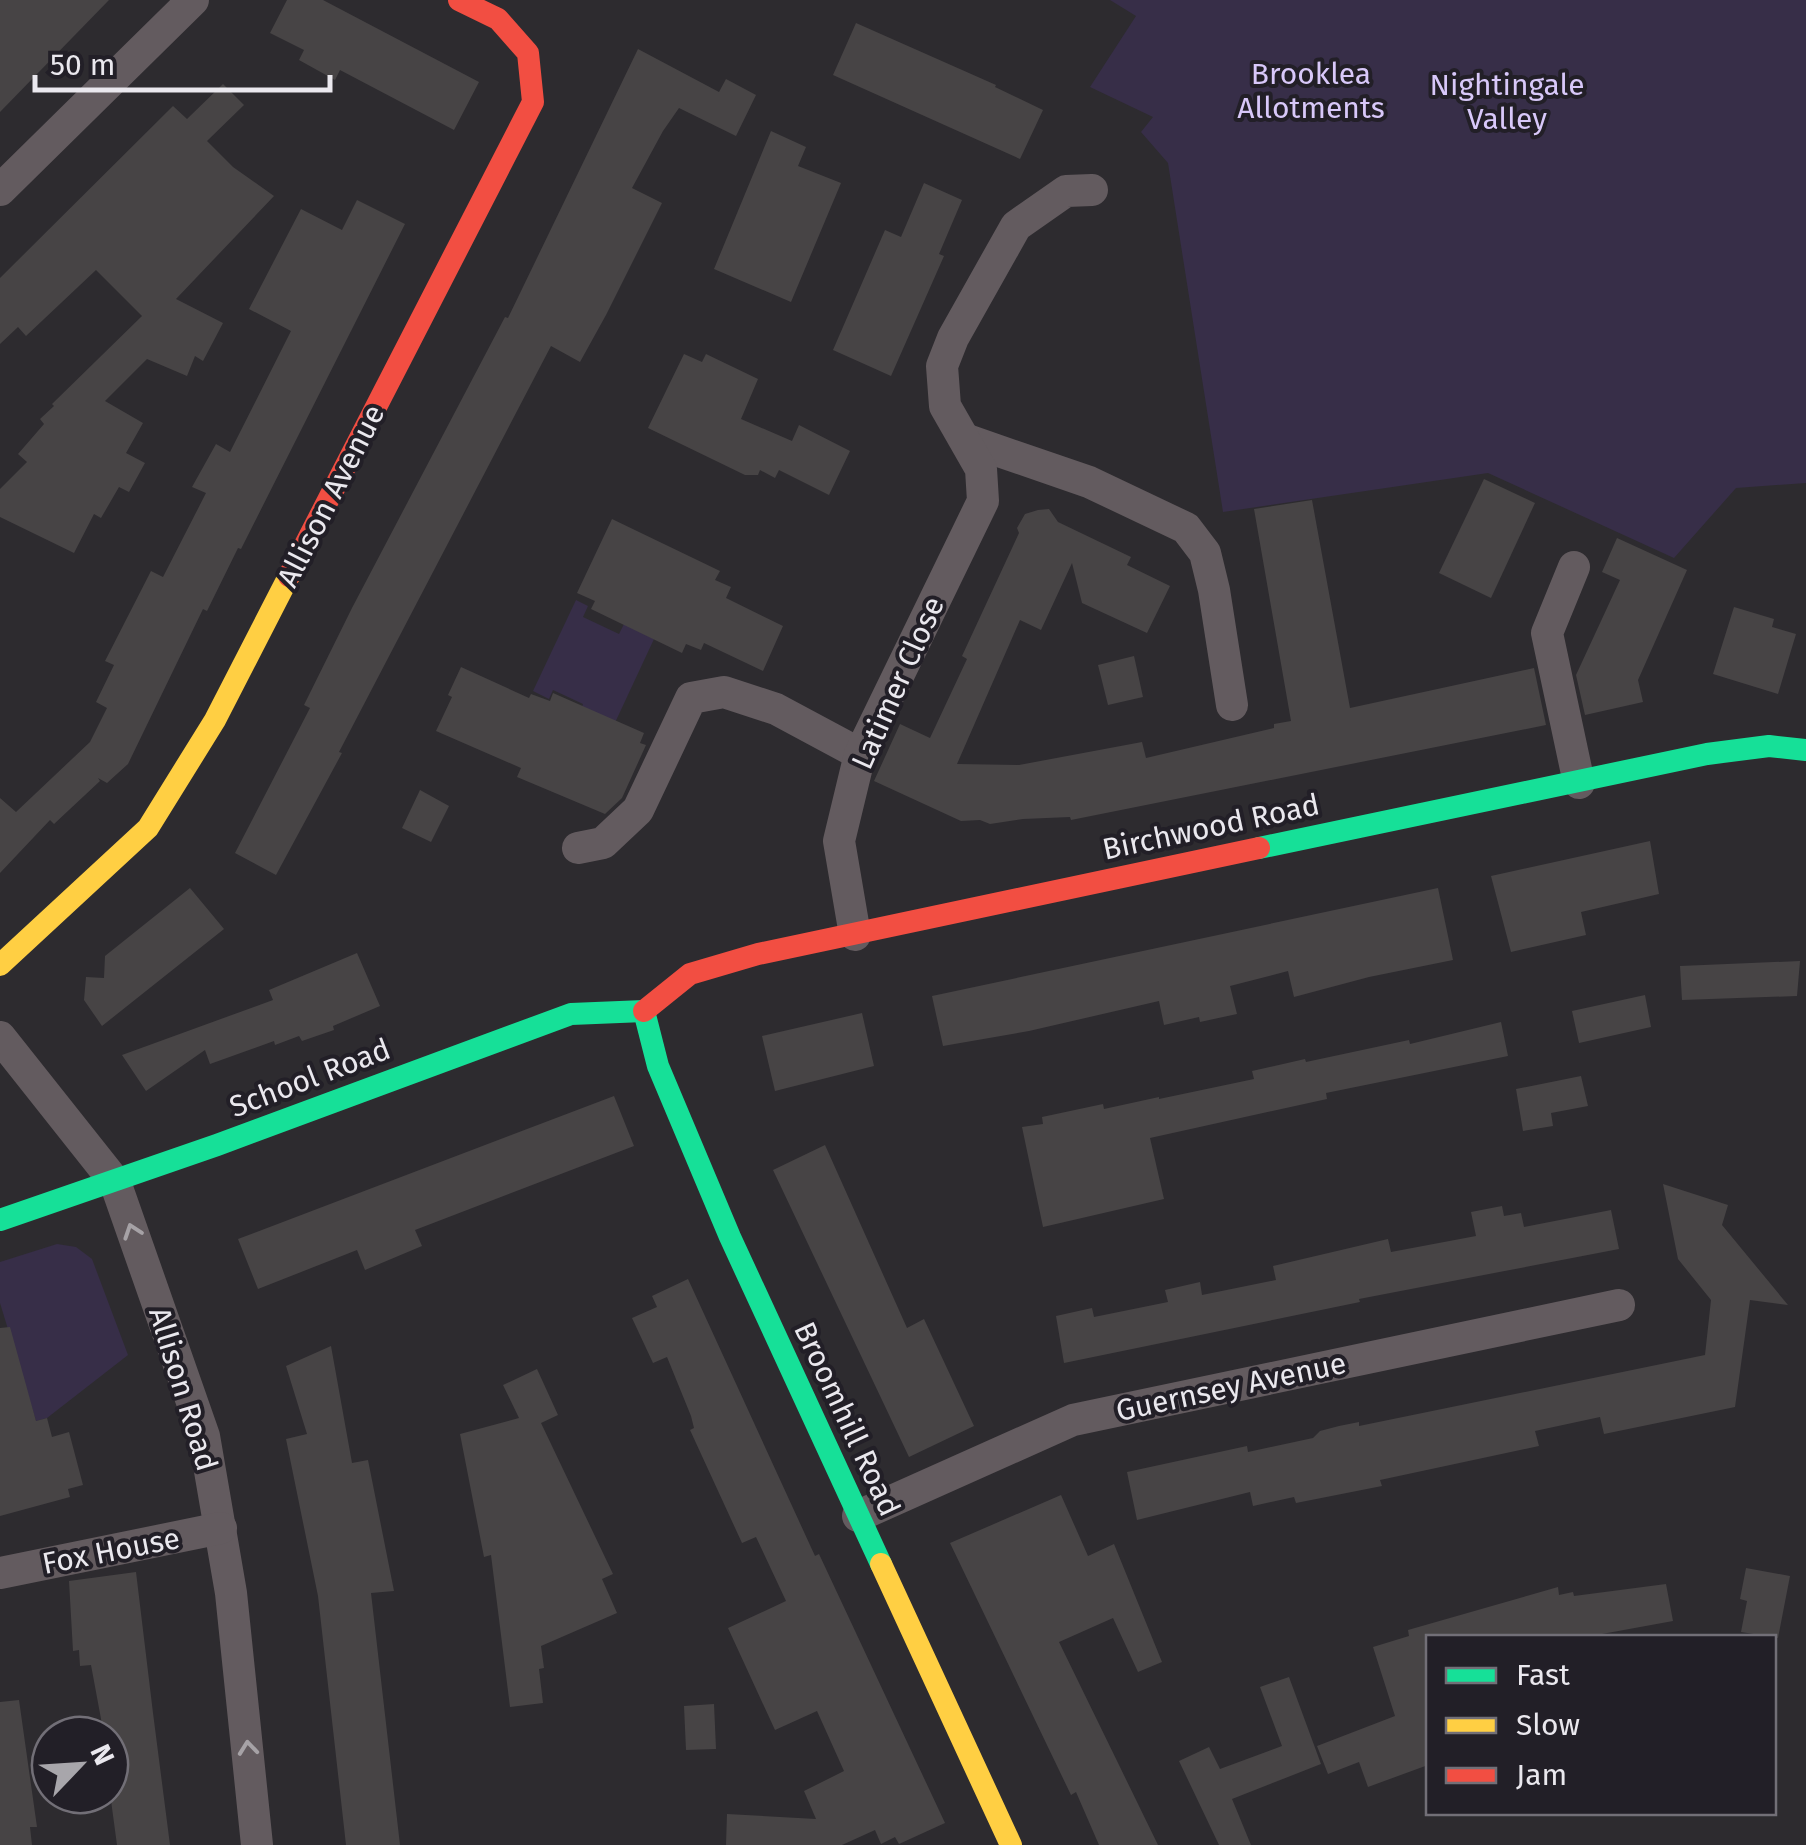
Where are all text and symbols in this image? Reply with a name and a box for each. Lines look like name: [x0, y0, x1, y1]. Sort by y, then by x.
scale bar: [35, 30, 330, 92]
text: 50 m: [50, 47, 115, 83]
park label: Brooklea Allotments: [1237, 56, 1385, 126]
park label: Nightingale Valley: [1429, 67, 1585, 137]
street label: Allison Avenue: [270, 399, 392, 593]
street label: Latimer Close: [844, 591, 952, 775]
street label: Birchwood Road: [1099, 786, 1323, 868]
street label: School Road: [225, 1031, 395, 1125]
one-way arrow: [123, 1224, 144, 1241]
street label: Allison Road: [141, 1303, 225, 1475]
street label: Broomhill Road: [786, 1316, 908, 1522]
street label: Guernsey Avenue: [1113, 1345, 1349, 1429]
street label: Fox House: [39, 1520, 183, 1582]
legend: [1426, 1635, 1776, 1815]
text: Fast: [1516, 1657, 1570, 1693]
text: Slow: [1516, 1707, 1580, 1743]
north arrow: [30, 1715, 130, 1815]
text: N: [83, 1739, 121, 1770]
one-way arrow: [238, 1739, 259, 1755]
text: Jam: [1516, 1757, 1567, 1793]

